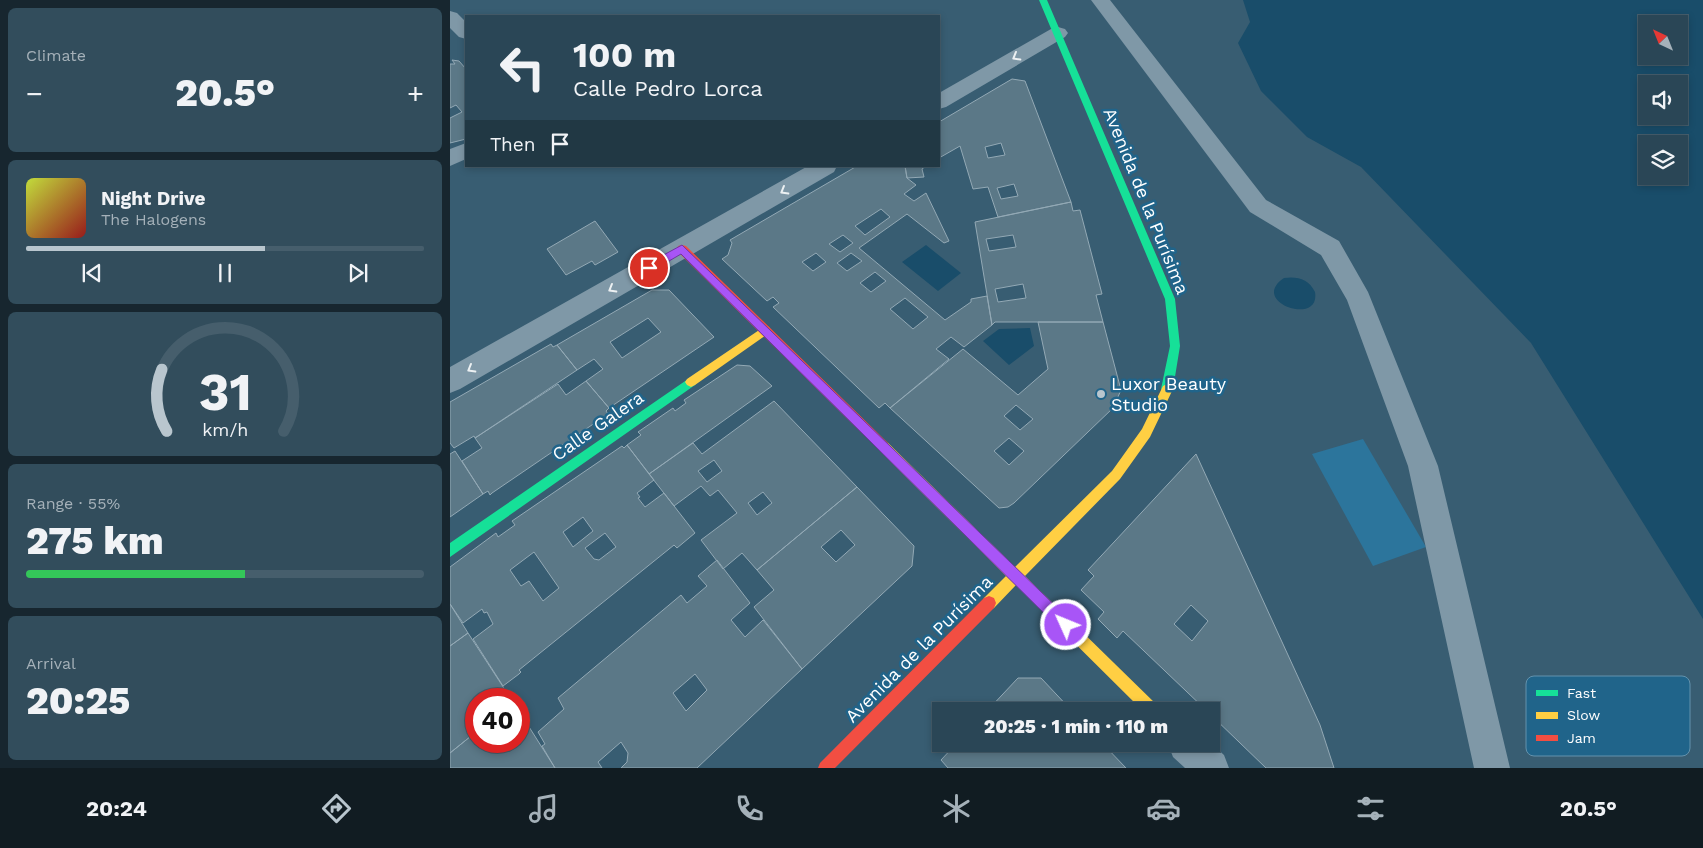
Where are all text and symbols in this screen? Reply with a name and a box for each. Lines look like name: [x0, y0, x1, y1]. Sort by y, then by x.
north arrow: [1638, 15, 1688, 65]
map controls: [1638, 15, 1688, 185]
text: 100 m: [573, 34, 676, 76]
icon: left: [490, 35, 555, 100]
text: Climate: [26, 46, 86, 65]
one-way arrow: [1012, 51, 1021, 61]
text: 20.5°: [175, 71, 275, 115]
button: sound: [1638, 75, 1688, 125]
text: Calle Pedro Lorca: [573, 76, 763, 101]
text: −: [26, 77, 43, 110]
text: +: [407, 77, 424, 110]
street label: Avenida de la Purísima: [1099, 105, 1194, 297]
icon: arrive: [546, 130, 574, 158]
text: Then: [490, 133, 536, 156]
button: layers: [1638, 135, 1688, 185]
one-way arrow: [780, 184, 789, 194]
text: Night Drive: [101, 187, 206, 210]
text: The Halogens: [101, 210, 206, 229]
pin: [628, 247, 670, 289]
icon: arrive: [635, 254, 663, 282]
icon: previous: [78, 259, 106, 287]
icon: pause: [211, 259, 239, 287]
icon: next: [344, 259, 372, 287]
one-way arrow: [609, 282, 618, 292]
text: 31: [198, 362, 252, 423]
one-way arrow: [468, 363, 477, 373]
place label: Luxor Beauty Studio: [1111, 373, 1227, 415]
street label: Calle Galera: [548, 386, 647, 465]
marker: Luxor Beauty Studio: [1095, 388, 1107, 400]
text: km/h: [202, 419, 248, 440]
text: Range · 55%: [26, 494, 120, 513]
text: 275 km: [26, 519, 164, 563]
street label: Avenida de la Purísima: [841, 571, 997, 727]
position arrow: [1039, 598, 1091, 650]
text: Arrival: [26, 654, 76, 673]
legend: [1526, 676, 1690, 756]
text: 20:25: [26, 679, 130, 723]
text: Fast: [1567, 685, 1596, 701]
speed limit sign: 40: [465, 688, 530, 753]
text: Slow: [1567, 707, 1600, 723]
text: 20:25 · 1 min · 110 m: [984, 715, 1168, 738]
text: Jam: [1567, 730, 1596, 746]
icon: directions: [319, 791, 354, 826]
icon: music: [526, 791, 561, 826]
icon: phone: [732, 791, 767, 826]
icon: climate: [939, 791, 974, 826]
icon: car: [1146, 791, 1181, 826]
icon: filters: [1353, 791, 1388, 826]
text: 20:24: [86, 796, 147, 821]
text: 20.5°: [1560, 796, 1617, 821]

